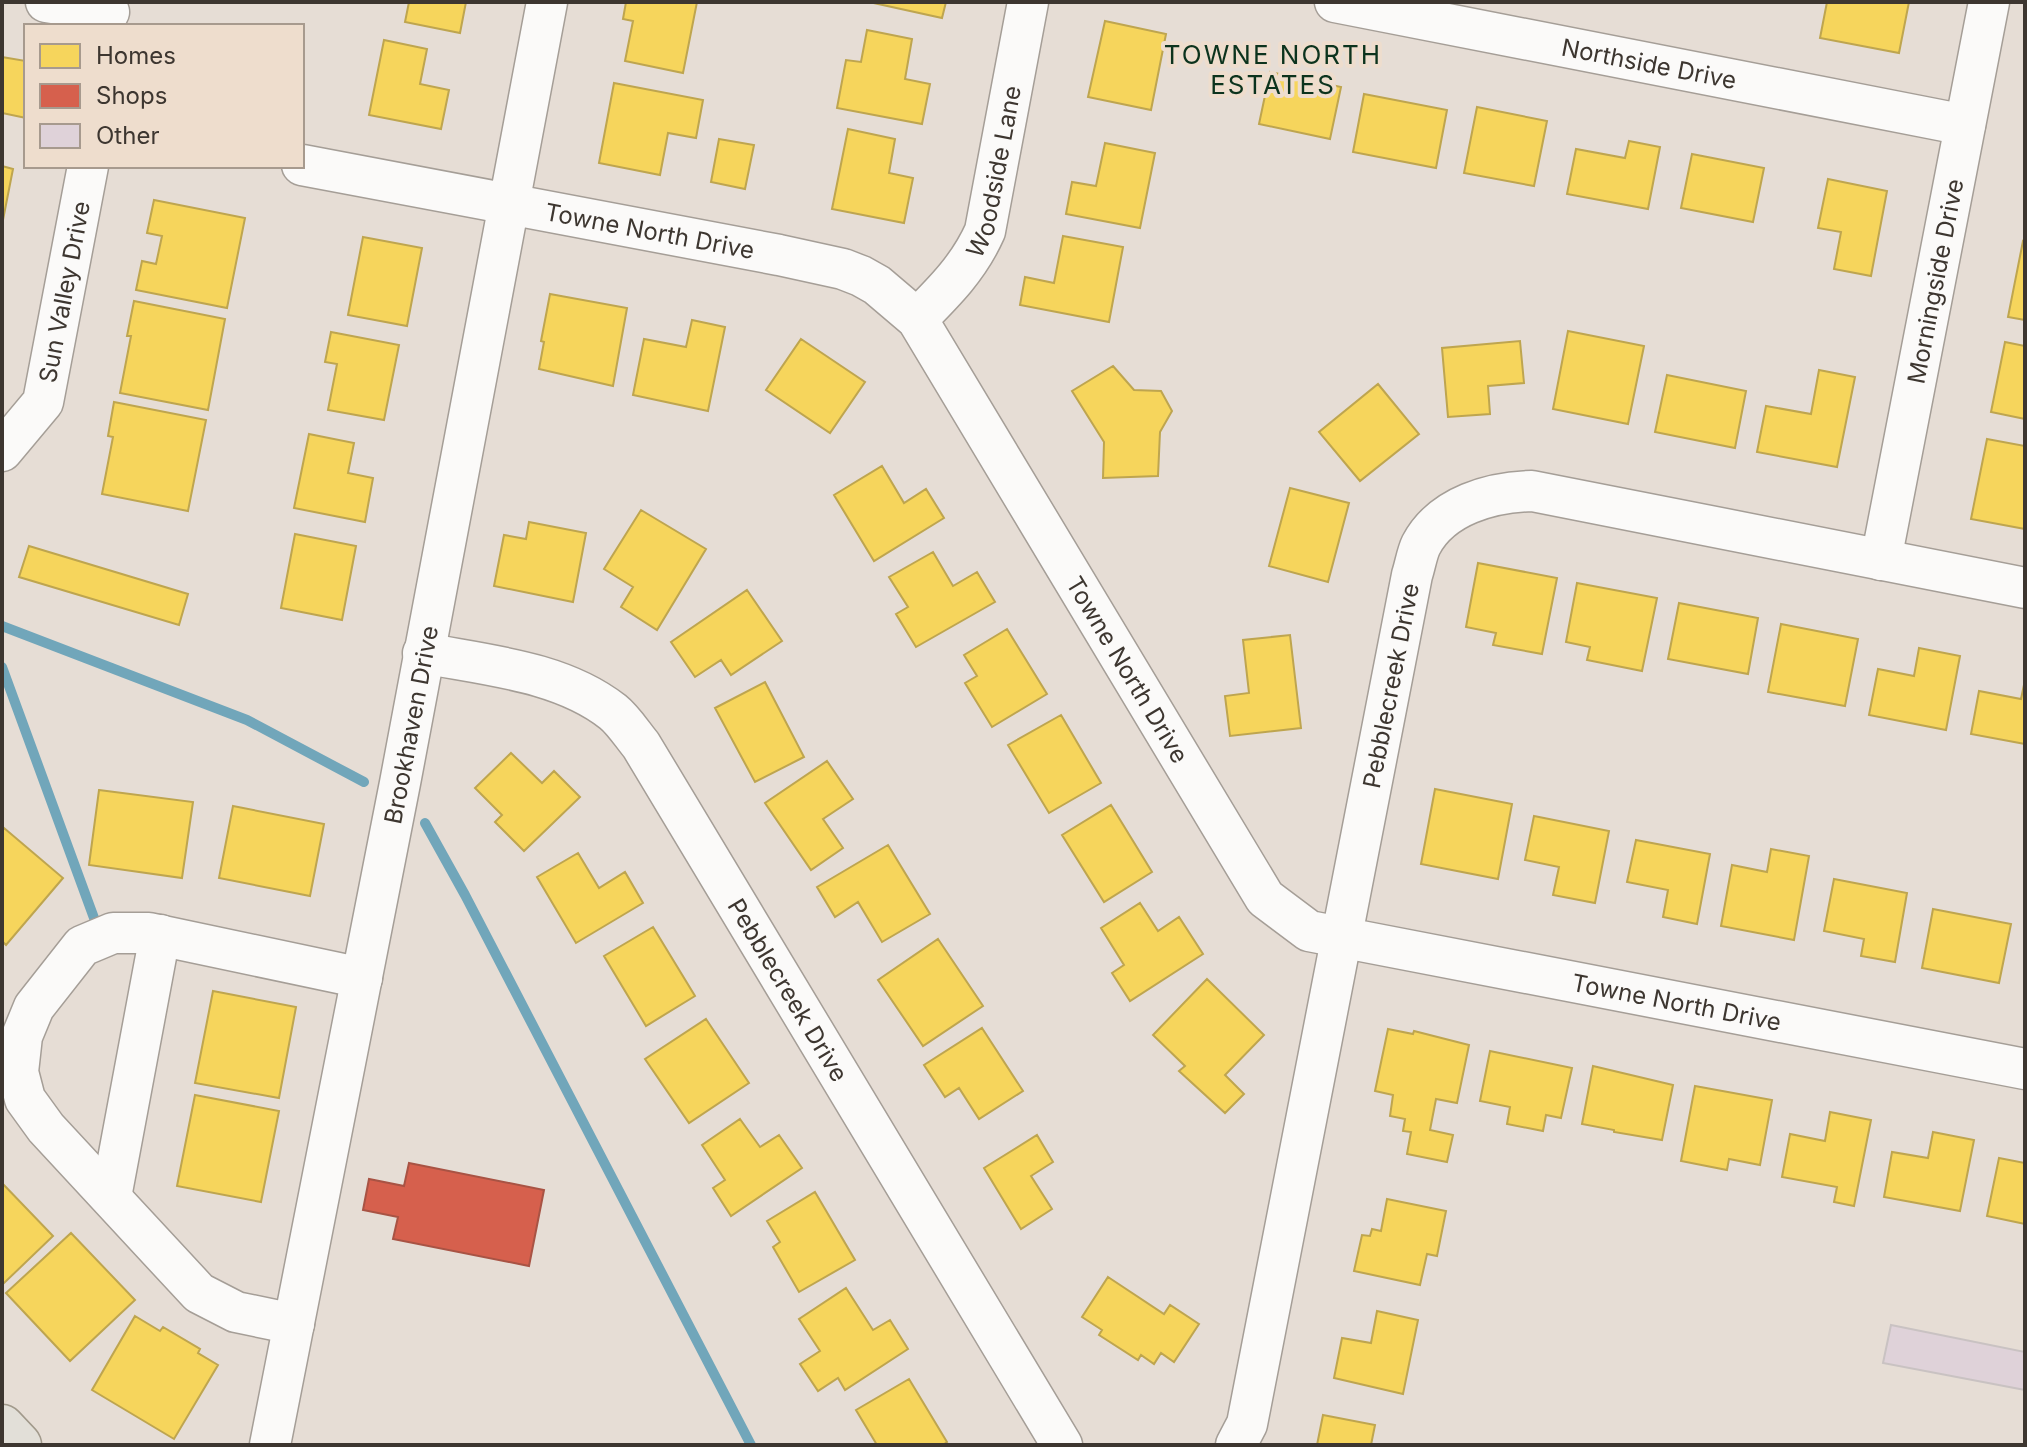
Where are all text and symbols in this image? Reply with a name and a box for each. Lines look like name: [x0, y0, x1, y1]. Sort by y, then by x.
legend: [24, 24, 304, 168]
street label: Northside Drive: [1559, 32, 1739, 95]
district label: TOWNE NORTH ESTATES: [1164, 39, 1382, 100]
text: Homes: [96, 41, 176, 70]
text: Shops: [96, 81, 167, 110]
street label: Woodside Lane: [960, 83, 1027, 262]
text: Other: [96, 121, 159, 150]
street label: Morningside Drive: [1901, 176, 1969, 386]
street label: Towne North Drive: [543, 197, 757, 265]
street label: Sun Valley Drive: [32, 199, 96, 385]
street label: Towne North Drive: [1060, 571, 1195, 768]
street label: Pebblecreek Drive: [1356, 581, 1425, 791]
street label: Brookhaven Drive: [378, 623, 444, 826]
street label: Pebblecreek Drive: [722, 893, 854, 1086]
street label: Towne North Drive: [1570, 968, 1784, 1036]

